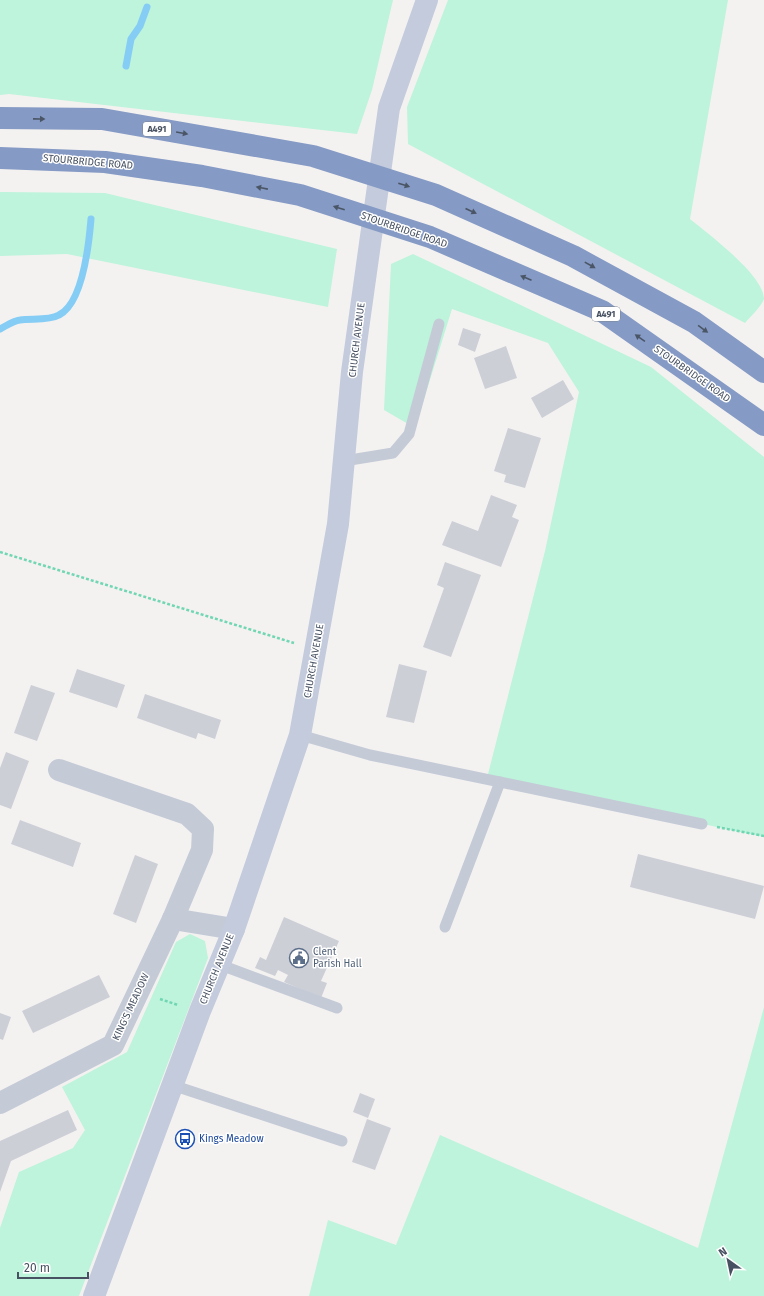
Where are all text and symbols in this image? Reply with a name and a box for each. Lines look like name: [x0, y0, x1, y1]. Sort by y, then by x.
one-way arrow: [33, 115, 45, 122]
road number: A491: [143, 122, 171, 136]
one-way arrow: [176, 130, 188, 136]
street label: STOURBRIDGE ROAD: [42, 152, 134, 172]
one-way arrow: [398, 182, 410, 188]
one-way arrow: [256, 184, 268, 190]
one-way arrow: [333, 205, 345, 211]
one-way arrow: [466, 208, 477, 214]
street label: STOURBRIDGE ROAD: [359, 210, 449, 250]
one-way arrow: [584, 261, 595, 268]
one-way arrow: [520, 275, 531, 281]
street label: CHURCH AVENUE: [346, 302, 368, 378]
road number: A491: [592, 307, 620, 321]
one-way arrow: [698, 324, 708, 332]
one-way arrow: [635, 334, 646, 342]
street label: STOURBRIDGE ROAD: [652, 343, 732, 405]
street label: CHURCH AVENUE: [302, 623, 326, 699]
street label: CHURCH AVENUE: [197, 932, 237, 1006]
place label: Clent Parish Hall: [313, 946, 362, 970]
public building icon: Clent Parish Hall: [288, 947, 310, 969]
street label: KING'S MEADOW: [110, 971, 152, 1042]
bus stop icon: Kings Meadow: [174, 1128, 196, 1150]
place label: Kings Meadow: [199, 1133, 264, 1145]
north arrow: [708, 1240, 748, 1280]
text: N: [716, 1245, 729, 1259]
scale bar: [18, 1254, 88, 1280]
text: 20 m: [24, 1261, 50, 1275]

